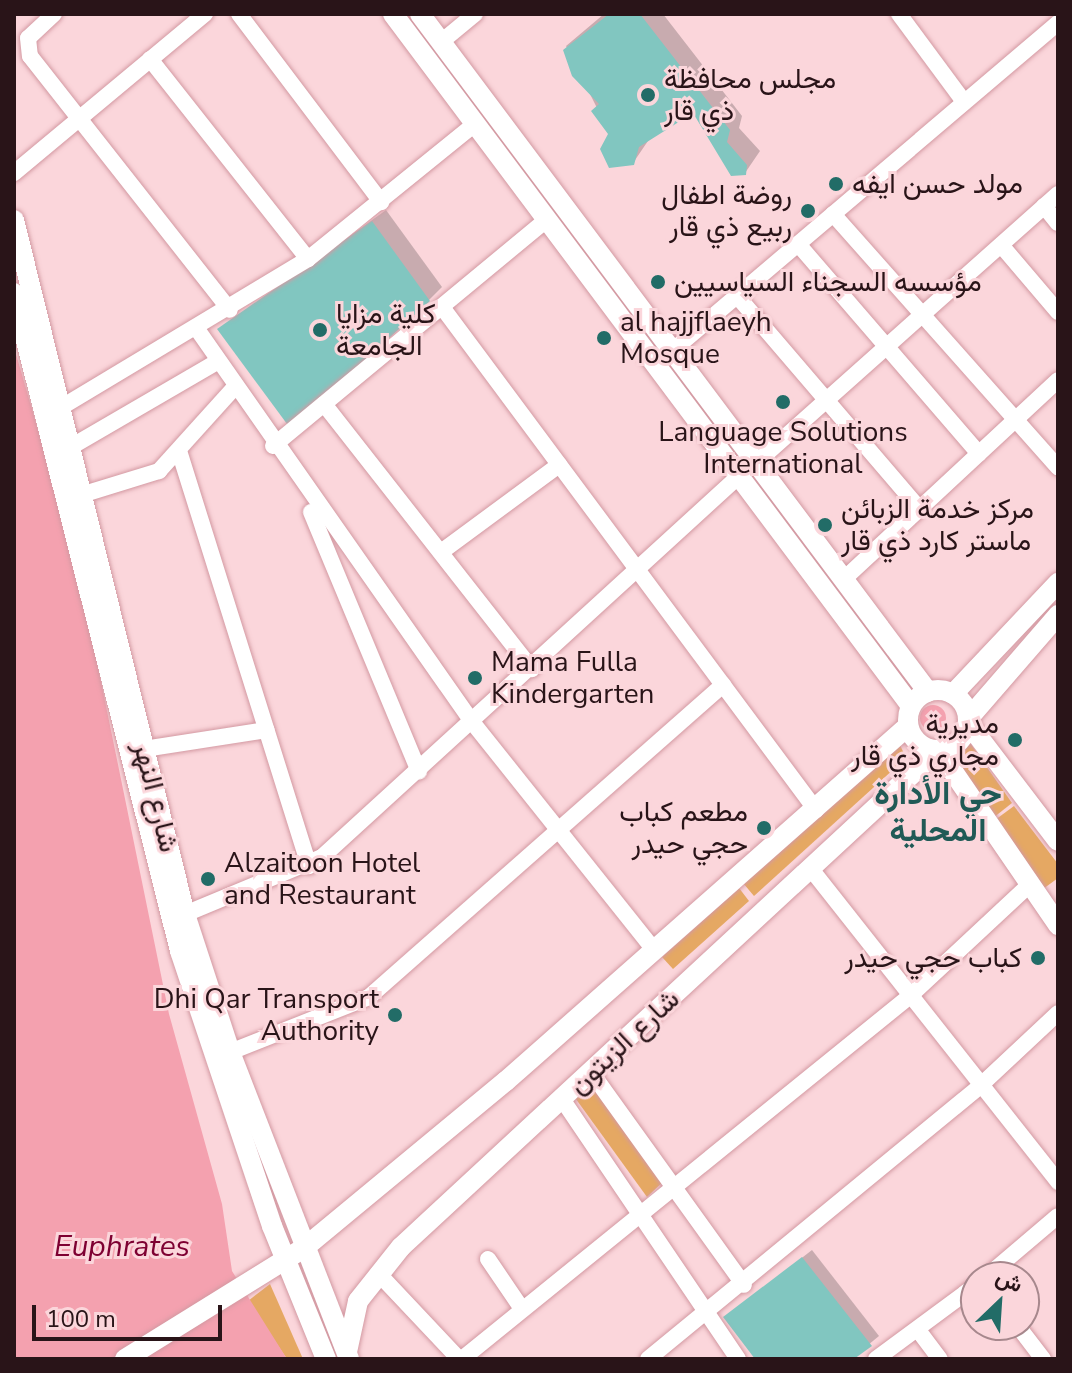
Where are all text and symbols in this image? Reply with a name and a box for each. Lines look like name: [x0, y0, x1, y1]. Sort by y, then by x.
place label: مجلس محافظة ذي قار: [664, 62, 836, 128]
marker: مجلس محافظة ذي قار: [639, 86, 657, 104]
place label: مولد حسن ايفه: [852, 167, 1023, 201]
marker: مولد حسن ايفه: [827, 175, 845, 193]
place label: روضة اطفال ربيع ذي قار: [661, 178, 792, 244]
marker: روضة اطفال ربيع ذي قار: [799, 202, 817, 220]
place label: مؤسسه السجناء السياسيين: [674, 265, 982, 299]
marker: مؤسسه السجناء السياسيين: [649, 273, 667, 291]
place label: كلية مزايا الجامعة: [336, 297, 436, 363]
place label: al hajjflaeyh Mosque: [620, 305, 772, 371]
marker: كلية مزايا الجامعة: [311, 321, 329, 339]
marker: al hajjflaeyh Mosque: [595, 329, 613, 347]
marker: Language Solutions International: [774, 393, 792, 411]
place label: Language Solutions International: [658, 415, 908, 481]
place label: مركز خدمة الزبائن ماستر كارد ذي قار: [841, 492, 1034, 558]
marker: مركز خدمة الزبائن ماستر كارد ذي قار: [816, 516, 834, 534]
place label: Mama Fulla Kindergarten: [491, 645, 654, 711]
marker: Mama Fulla Kindergarten: [466, 669, 484, 687]
place label: مديرية مجاري ذي قار: [851, 707, 999, 773]
marker: مديرية مجاري ذي قار: [1006, 731, 1024, 749]
street label: شارع النهر: [126, 738, 186, 856]
district label: حي الأدارة المحلية: [874, 776, 1002, 851]
place label: مطعم كباب حجي حيدر: [619, 795, 748, 861]
marker: مطعم كباب حجي حيدر: [755, 819, 773, 837]
place label: Alzaitoon Hotel and Restaurant: [224, 846, 420, 912]
marker: Alzaitoon Hotel and Restaurant: [199, 870, 217, 888]
place label: كباب حجي حيدر: [844, 941, 1022, 975]
marker: كباب حجي حيدر: [1029, 949, 1047, 967]
place label: Dhi Qar Transport Authority: [154, 982, 379, 1048]
street label: شارع الزيتون: [562, 982, 686, 1102]
marker: Dhi Qar Transport Authority: [386, 1006, 404, 1024]
water label: Euphrates: [54, 1229, 190, 1265]
north arrow: [960, 1261, 1040, 1341]
text: ش: [991, 1262, 1028, 1300]
scale bar: [36, 1289, 226, 1339]
text: 100 m: [46, 1303, 116, 1335]

